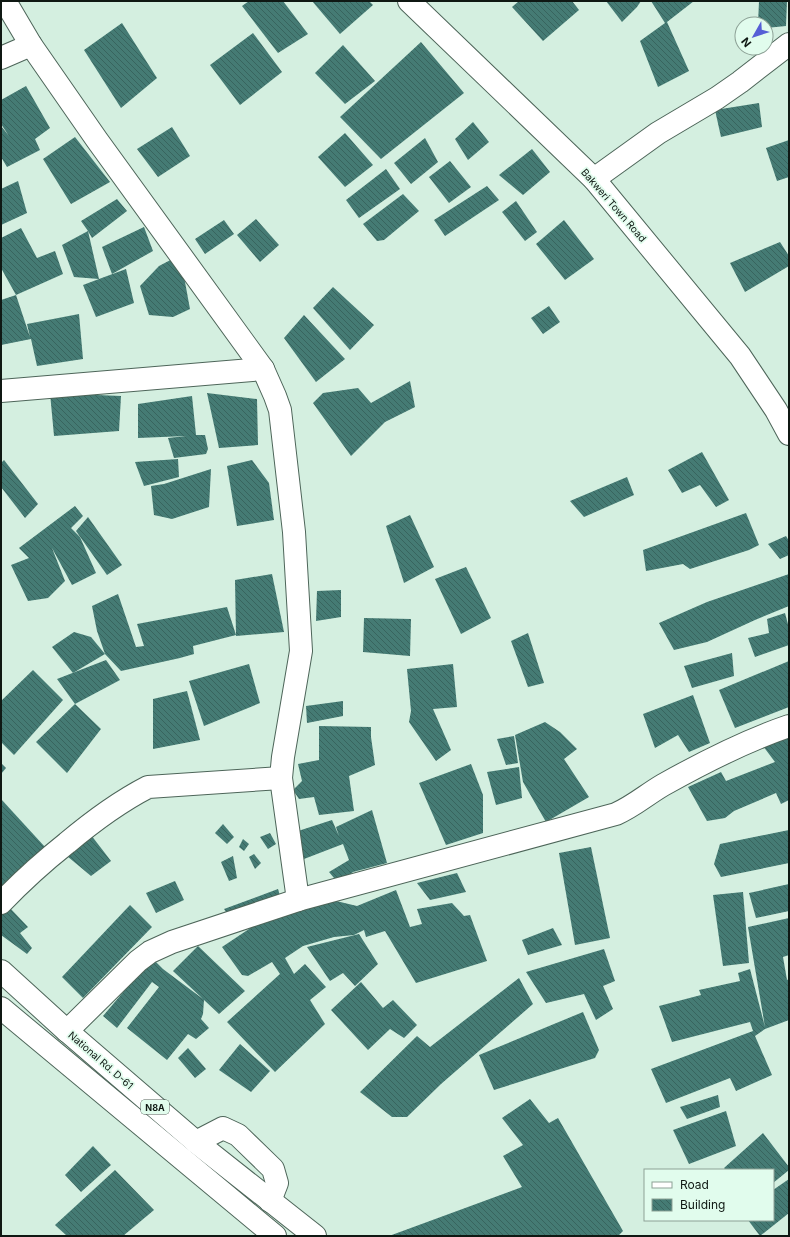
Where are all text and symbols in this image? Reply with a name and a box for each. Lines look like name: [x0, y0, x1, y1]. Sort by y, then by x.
north arrow: [734, 16, 774, 56]
text: N: [738, 35, 754, 50]
street label: Bakweri Town Road: [579, 166, 649, 244]
street label: National Rd. D-61: [66, 1029, 136, 1091]
road number: N8A: [141, 1100, 169, 1114]
legend: [644, 1169, 774, 1221]
text: Road: [680, 1177, 709, 1192]
text: Building: [680, 1197, 725, 1212]

